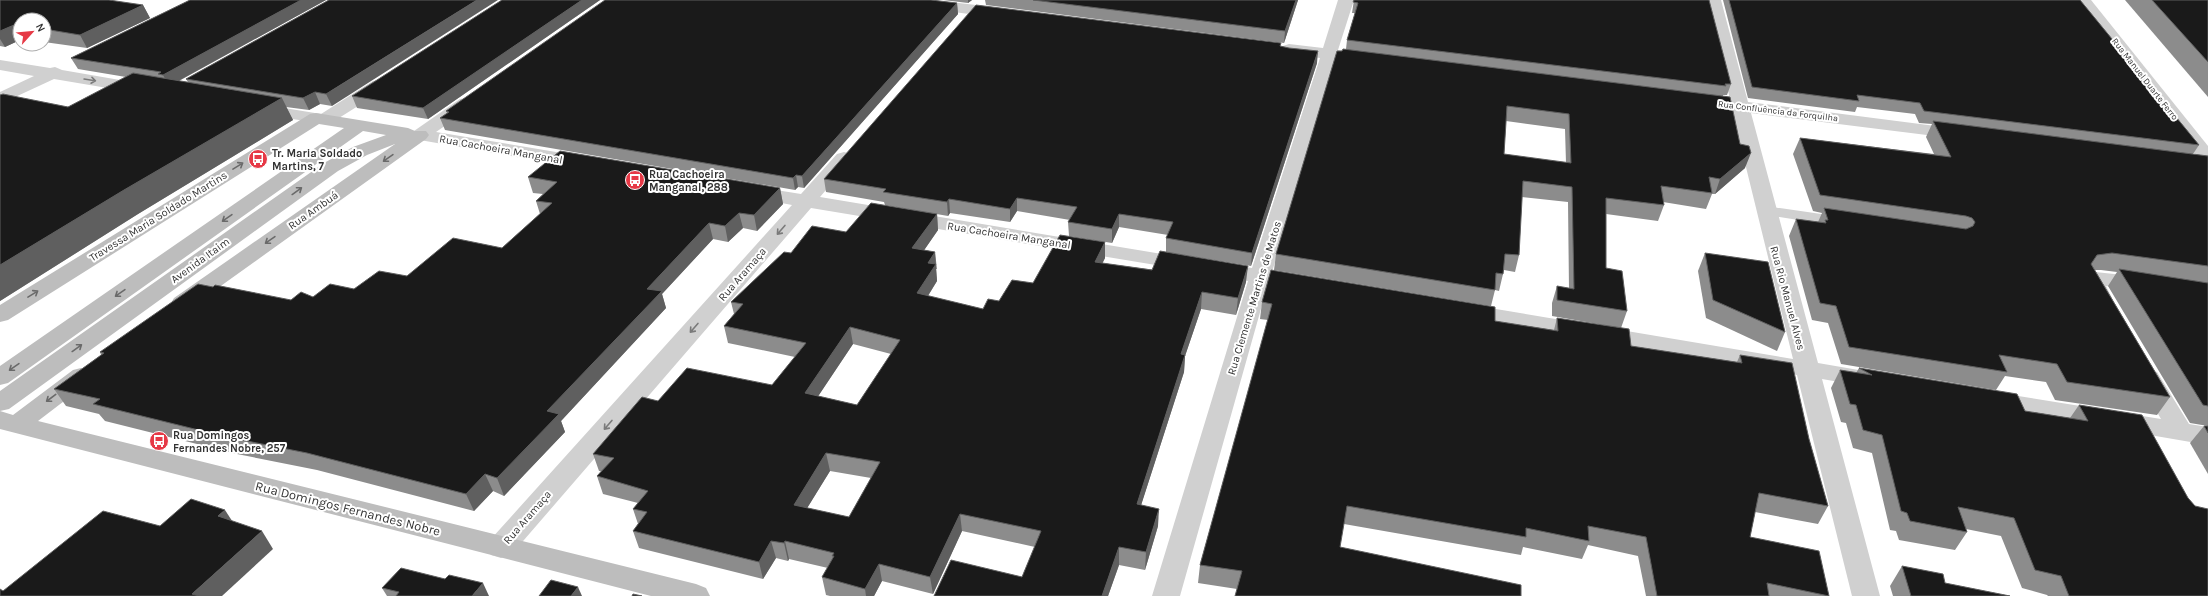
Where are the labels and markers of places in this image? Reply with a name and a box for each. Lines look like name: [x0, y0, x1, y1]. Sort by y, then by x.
place label: Tr. Maria Soldado Martins, 7: [272, 147, 362, 173]
bus stop icon: Tr. Maria Soldado Martins, 7: [247, 148, 269, 170]
place label: Rua Cachoeira Manganal, 288: [649, 168, 728, 194]
bus stop icon: Rua Cachoeira Manganal, 288: [624, 169, 646, 191]
place label: Rua Domingos Fernandes Nobre, 257: [173, 429, 286, 455]
bus stop icon: Rua Domingos Fernandes Nobre, 257: [148, 430, 170, 452]

